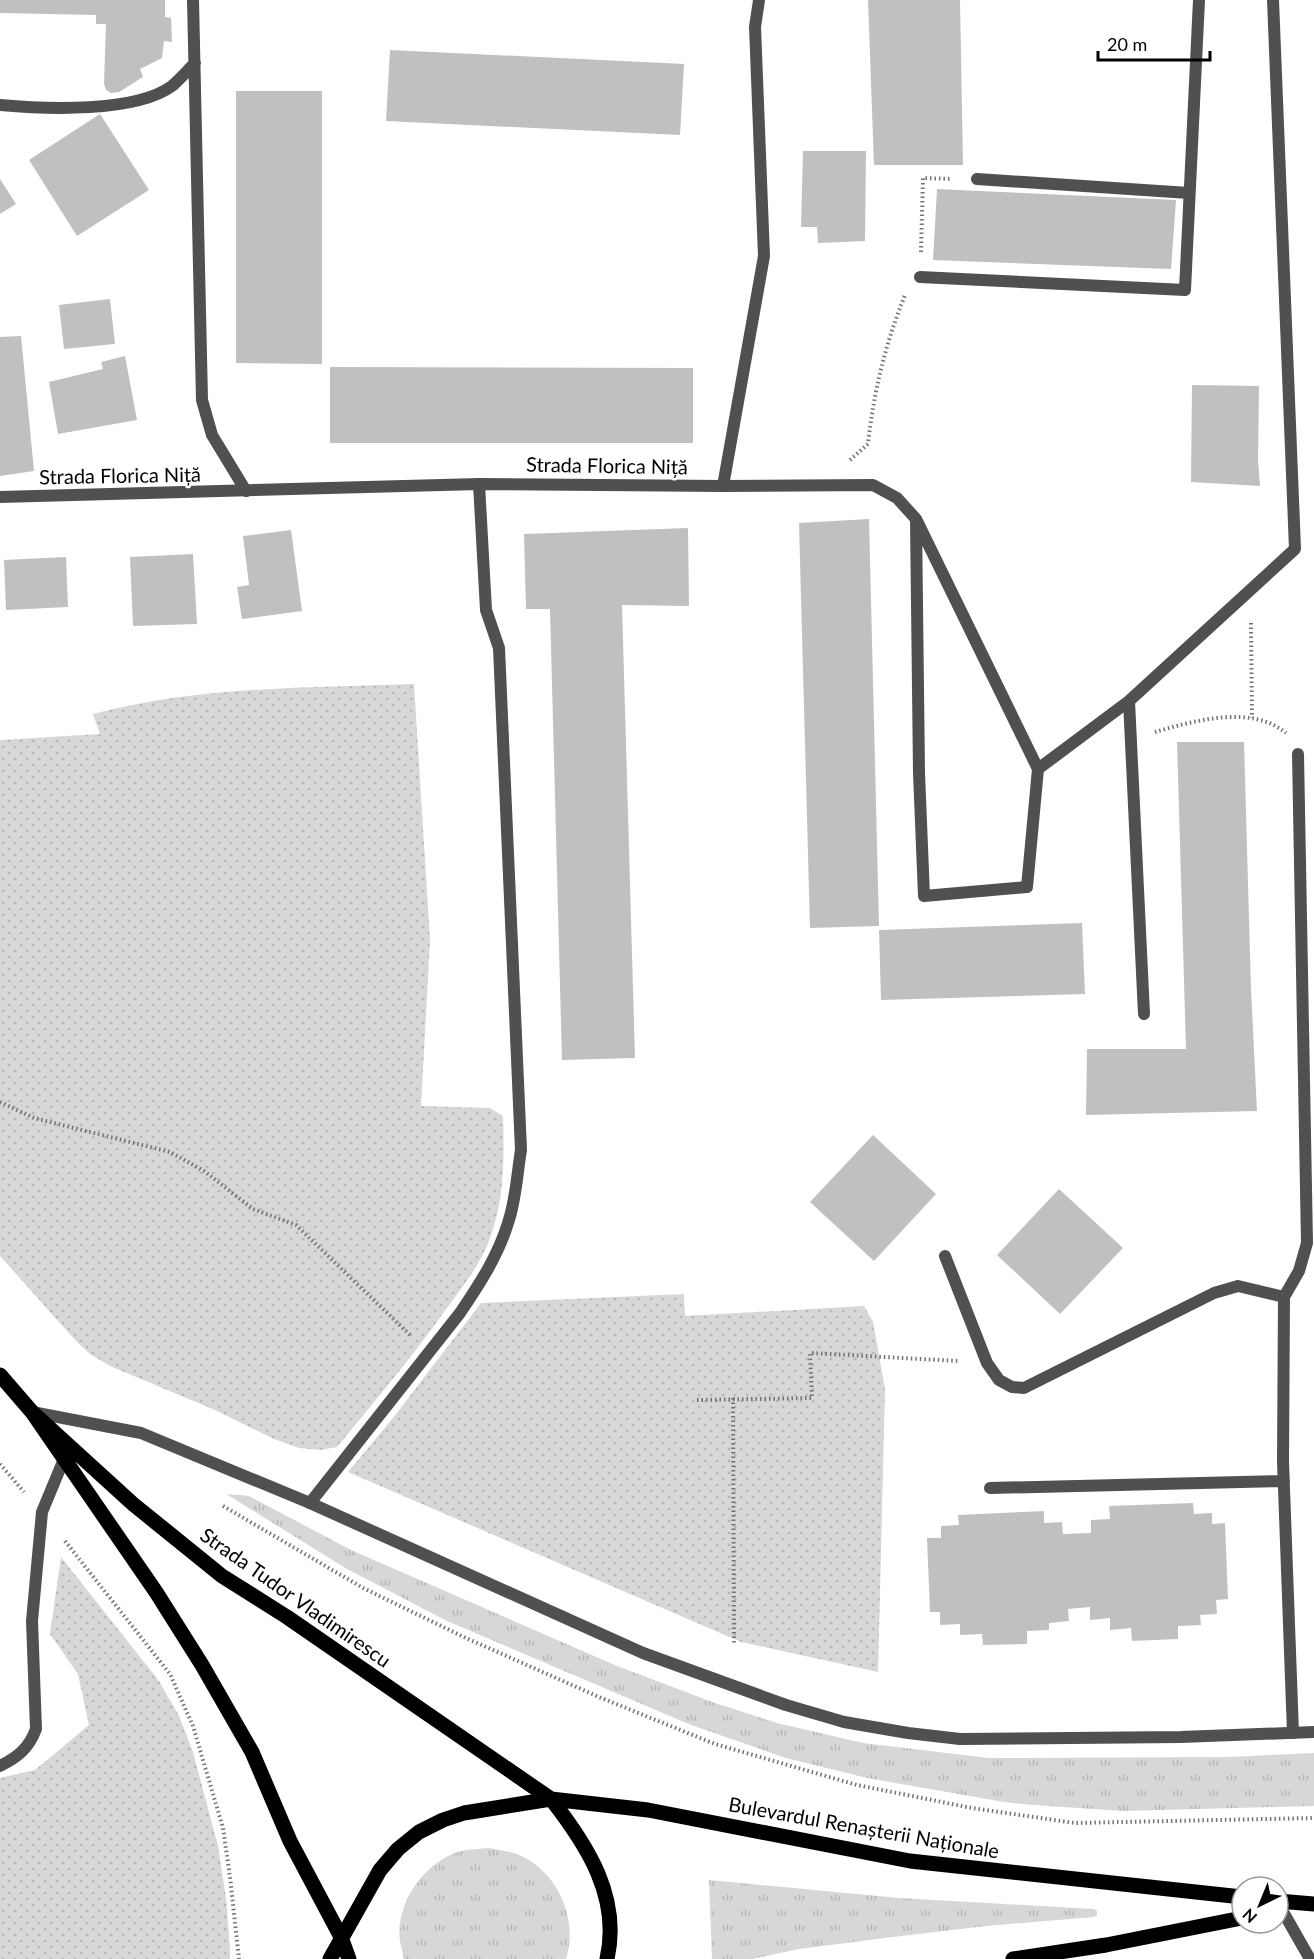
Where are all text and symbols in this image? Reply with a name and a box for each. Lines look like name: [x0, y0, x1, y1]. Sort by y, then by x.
scale bar: [1098, 24, 1210, 62]
text: 20 m: [1107, 33, 1147, 55]
street label: Strada Florica Niță: [526, 452, 688, 478]
street label: Strada Florica Niță: [39, 462, 201, 488]
street label: Strada Tudor Vladimirescu: [196, 1522, 396, 1672]
street label: Bulevardul Renașterii Naționale: [727, 1791, 1001, 1863]
north arrow: [1230, 1875, 1290, 1935]
text: N: [1238, 1905, 1260, 1927]

